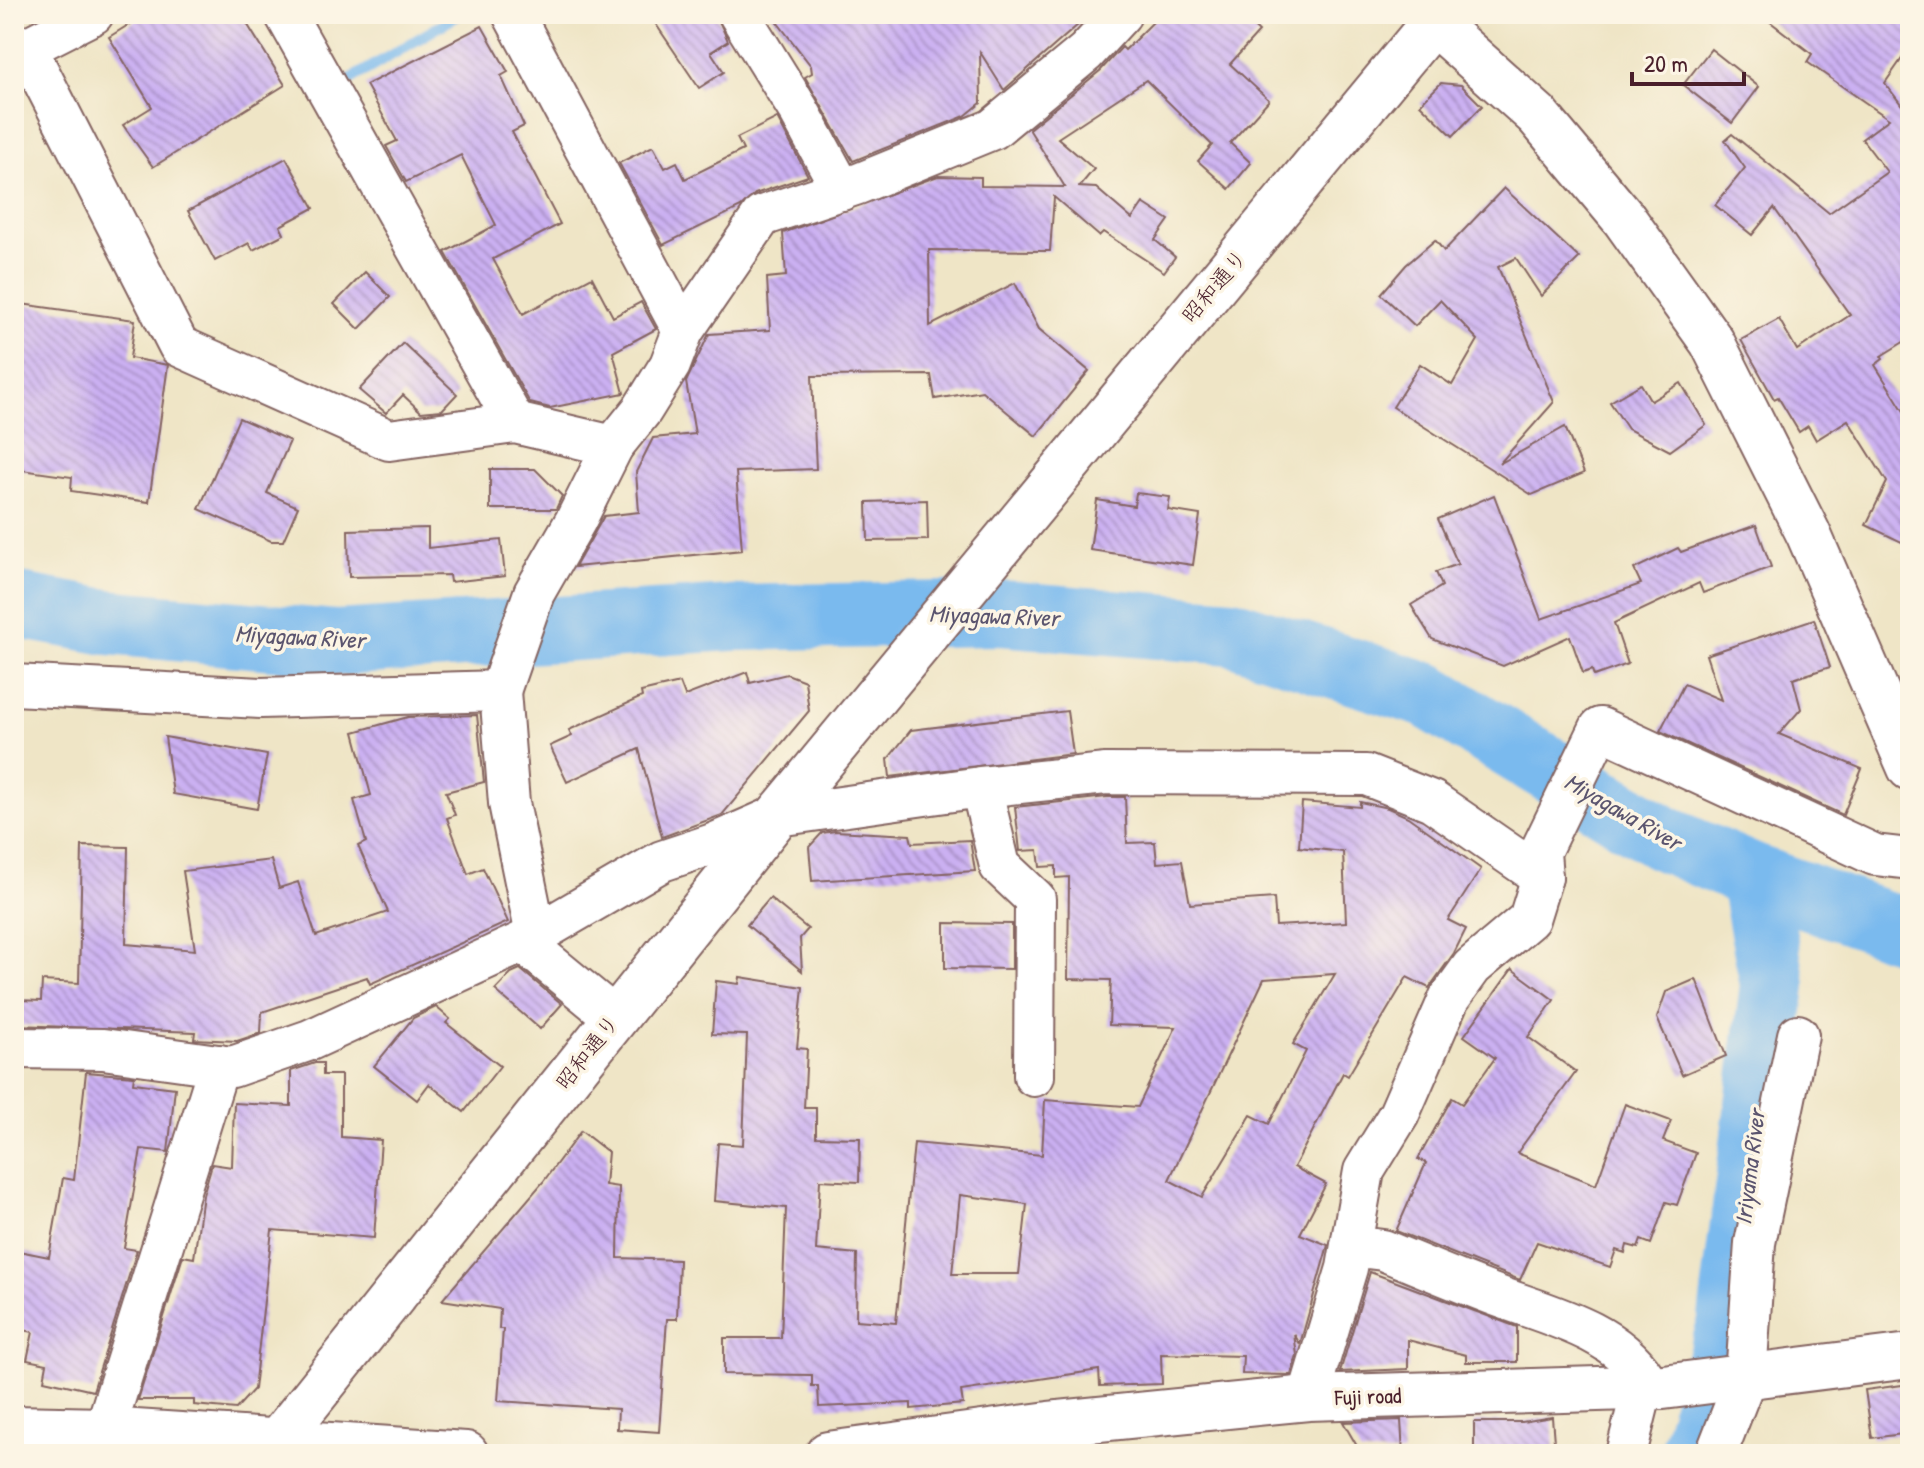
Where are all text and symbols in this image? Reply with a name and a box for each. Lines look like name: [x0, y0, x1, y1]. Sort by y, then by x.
scale bar: [1632, 36, 1744, 86]
text: 20 m: [1644, 47, 1688, 79]
street label: 昭和通り: [1174, 243, 1254, 329]
water label: Miyagawa River: [928, 597, 1062, 634]
water label: Miyagawa River: [234, 617, 369, 657]
water label: Miyagawa River: [1559, 765, 1690, 860]
street label: 昭和通り: [548, 1008, 626, 1096]
water label: Iriyama River: [1726, 1105, 1773, 1226]
street label: Fuji road: [1333, 1380, 1402, 1412]

